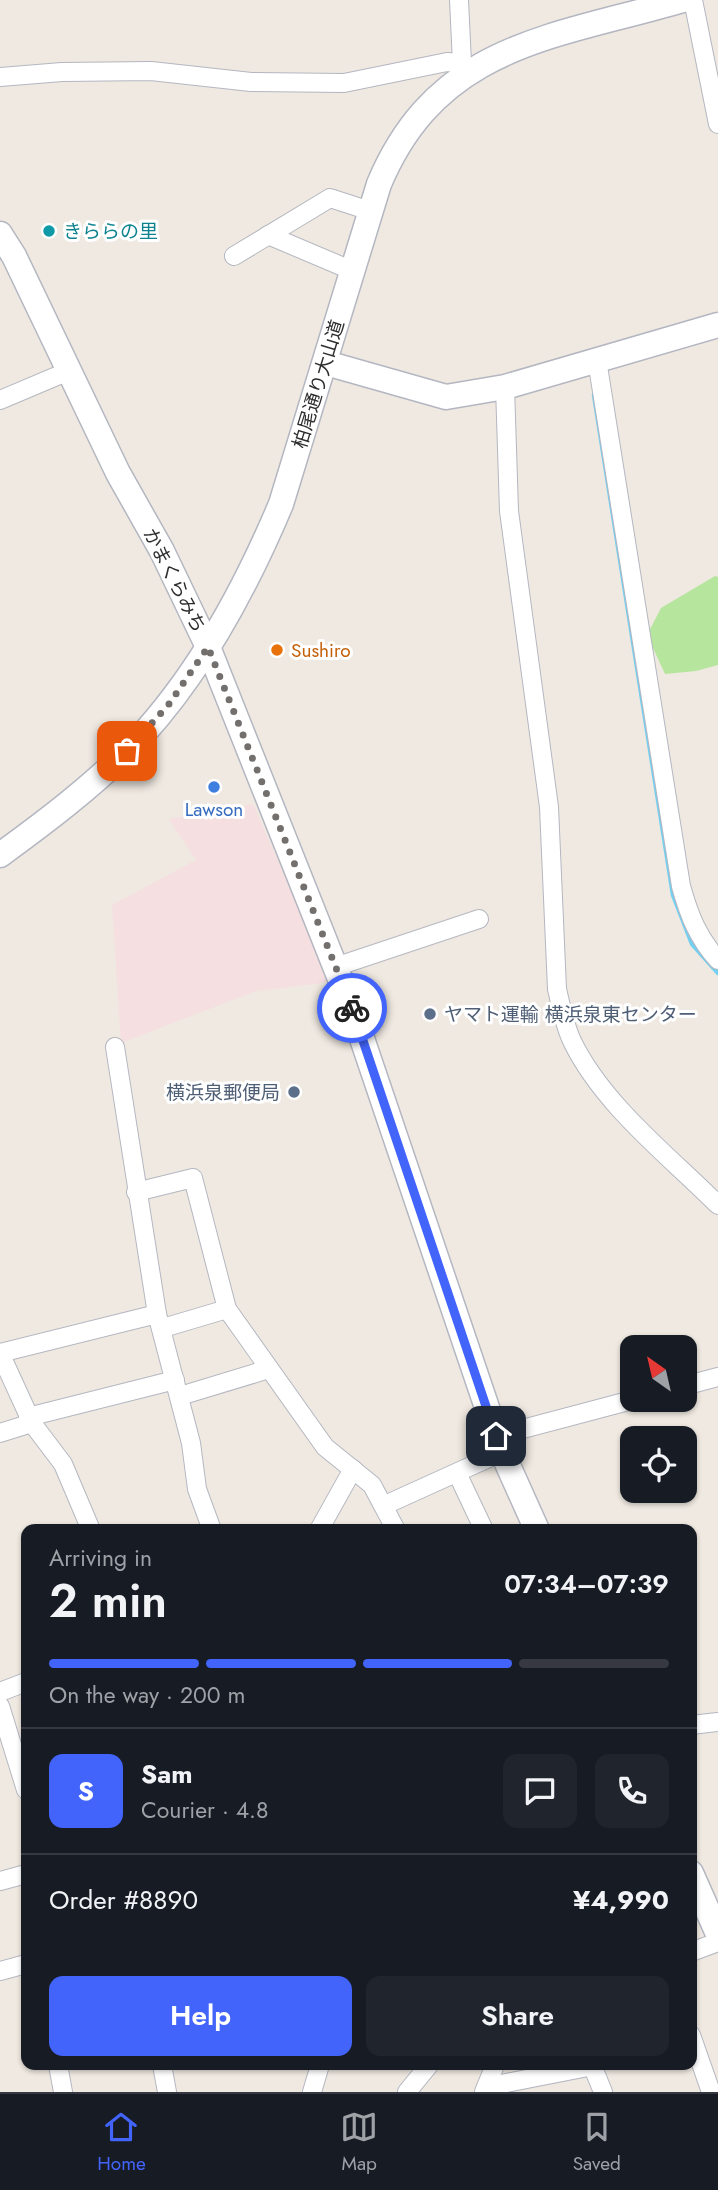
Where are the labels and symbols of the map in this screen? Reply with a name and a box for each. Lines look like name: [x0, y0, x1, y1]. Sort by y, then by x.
place label: きららの里: [63, 218, 158, 245]
marker: きららの里: [41, 223, 57, 239]
street label: 柏尾通り大山道: [286, 317, 351, 452]
street label: かまくらみち: [137, 523, 212, 637]
place label: Sushiro: [291, 637, 351, 664]
marker: Sushiro: [269, 642, 285, 658]
pin: [97, 721, 157, 781]
marker: Lawson: [206, 779, 222, 795]
place label: Lawson: [185, 796, 243, 823]
courier: [317, 973, 387, 1043]
place label: ヤマト運輸 横浜泉東センター: [444, 1001, 697, 1028]
marker: ヤマト運輸 横浜泉東センター: [422, 1006, 438, 1022]
place label: 横浜泉郵便局: [166, 1079, 280, 1106]
marker: 横浜泉郵便局: [286, 1084, 302, 1100]
north arrow: [620, 1335, 696, 1412]
pin: [466, 1406, 526, 1466]

